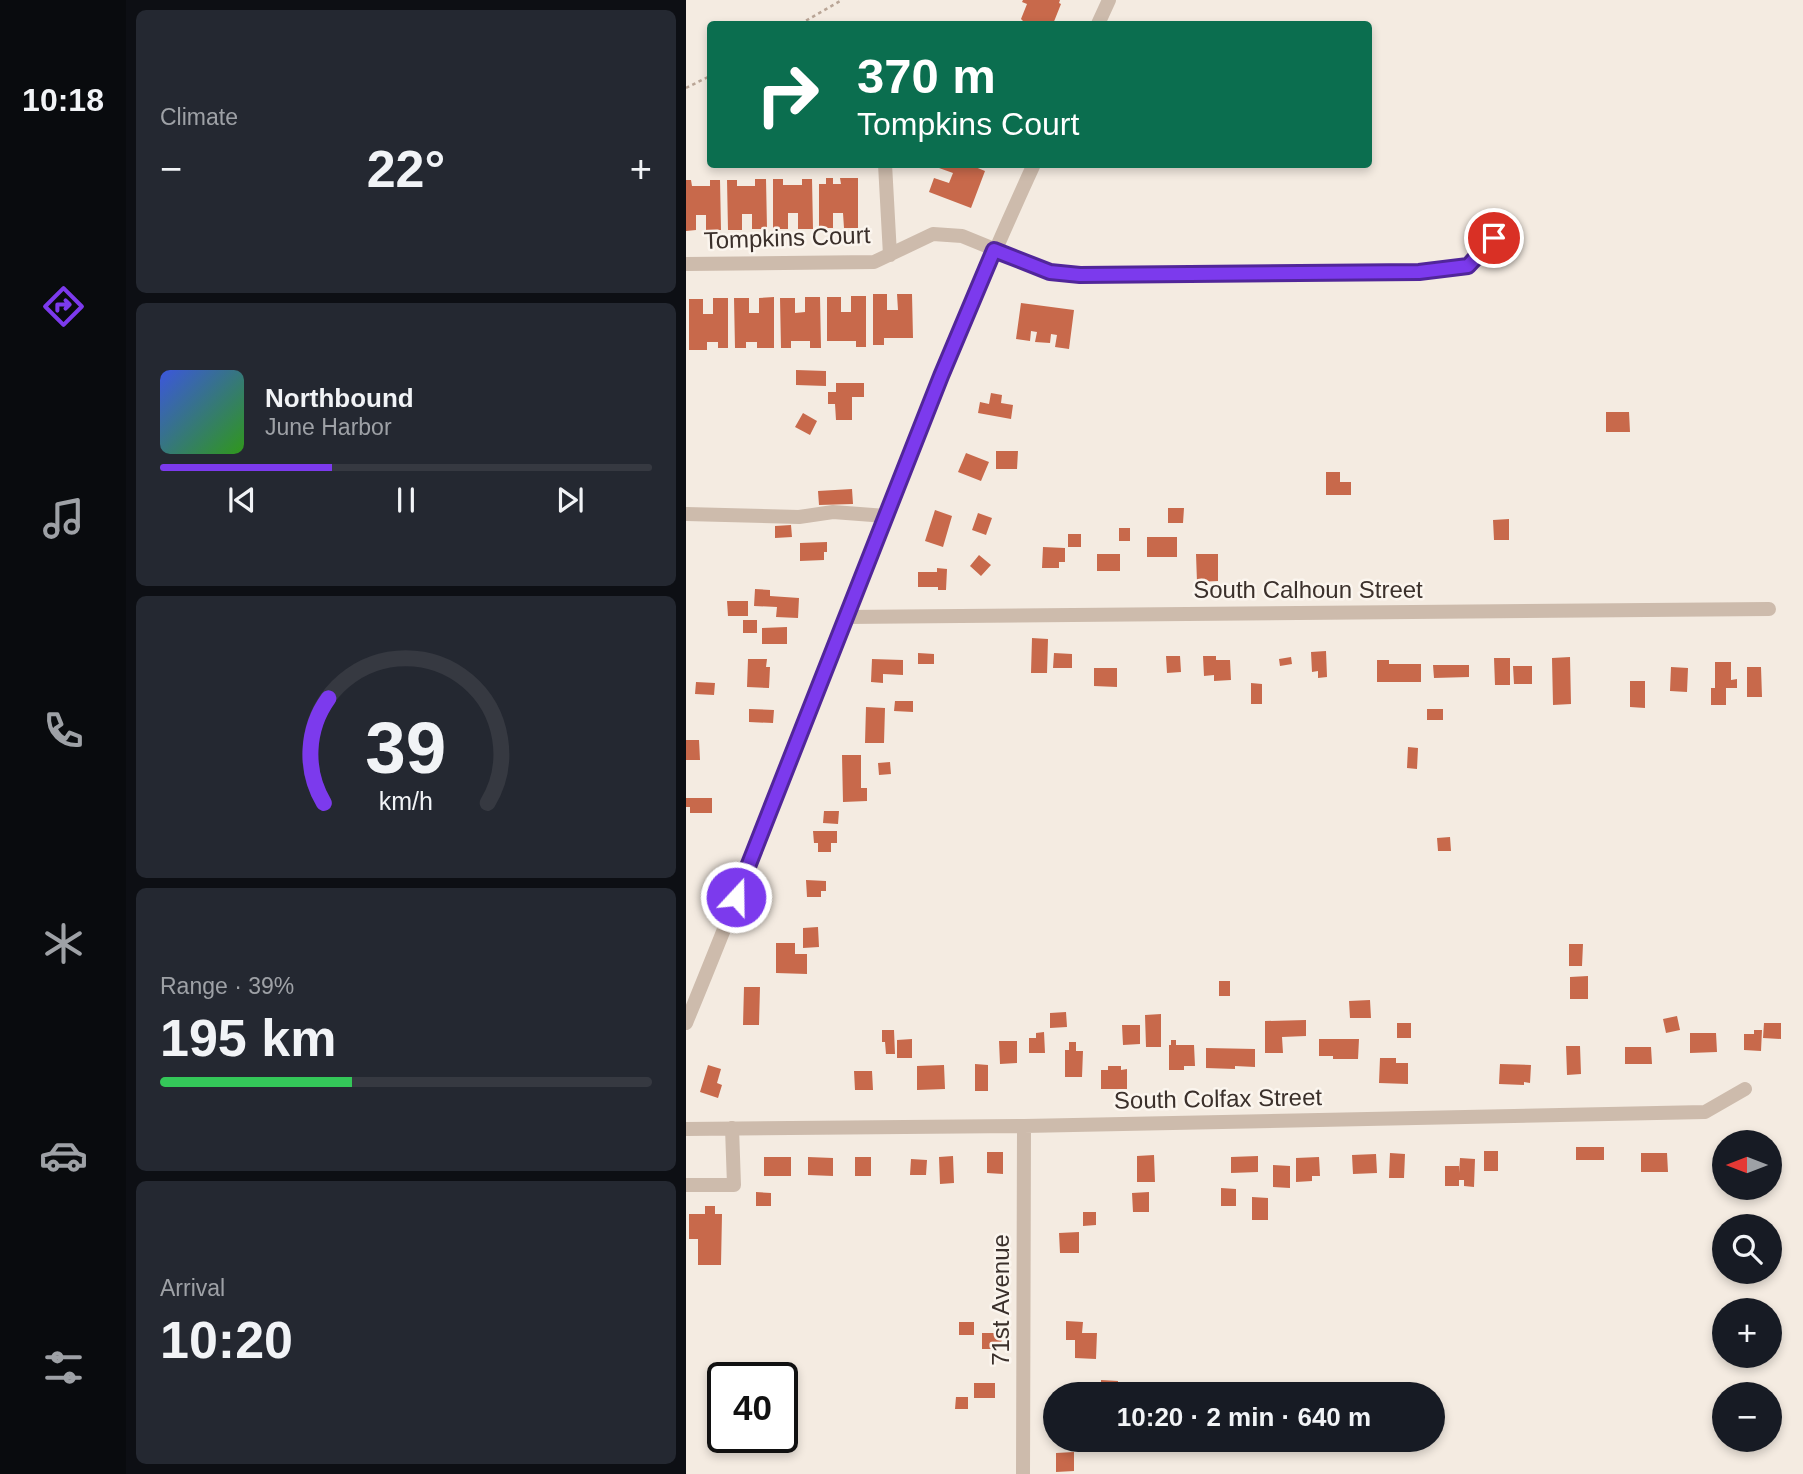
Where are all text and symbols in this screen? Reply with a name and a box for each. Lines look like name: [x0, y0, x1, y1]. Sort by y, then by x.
icon: right: [742, 49, 833, 140]
text: 370 m: [857, 49, 996, 103]
text: 10:18: [22, 82, 104, 118]
text: Climate: [160, 104, 238, 130]
text: Tompkins Court: [857, 106, 1079, 142]
text: 22°: [367, 140, 445, 198]
text: −: [160, 148, 182, 190]
text: +: [630, 148, 652, 190]
pin: [1464, 208, 1524, 268]
icon: arrive: [1475, 219, 1513, 257]
street label: Tompkins Court: [703, 221, 871, 254]
icon: directions: [39, 282, 88, 331]
text: Northbound: [265, 383, 414, 413]
text: June Harbor: [265, 414, 392, 440]
icon: previous: [223, 481, 261, 519]
icon: pause: [387, 481, 425, 519]
icon: next: [551, 481, 589, 519]
icon: music: [39, 494, 88, 543]
street label: South Calhoun Street: [1193, 576, 1423, 603]
icon: phone: [39, 706, 88, 755]
text: 39: [366, 707, 446, 788]
text: km/h: [379, 787, 433, 815]
position arrow: [699, 860, 773, 934]
icon: climate: [39, 919, 88, 968]
text: Range · 39%: [160, 973, 294, 999]
text: 195 km: [160, 1009, 336, 1067]
street label: South Colfax Street: [1114, 1083, 1323, 1114]
north arrow: [1712, 1130, 1782, 1200]
map controls: [1712, 1130, 1782, 1452]
icon: car: [39, 1131, 88, 1180]
button: search: [1712, 1214, 1782, 1284]
street label: 71st Avenue: [987, 1234, 1014, 1366]
text: Arrival: [160, 1275, 225, 1301]
button: +: [1712, 1298, 1782, 1368]
text: 10:20: [160, 1311, 293, 1369]
icon: filters: [39, 1343, 88, 1392]
speed limit sign: 40: [707, 1362, 798, 1453]
button: −: [1712, 1382, 1782, 1452]
text: 10:20 · 2 min · 640 m: [1117, 1402, 1371, 1432]

